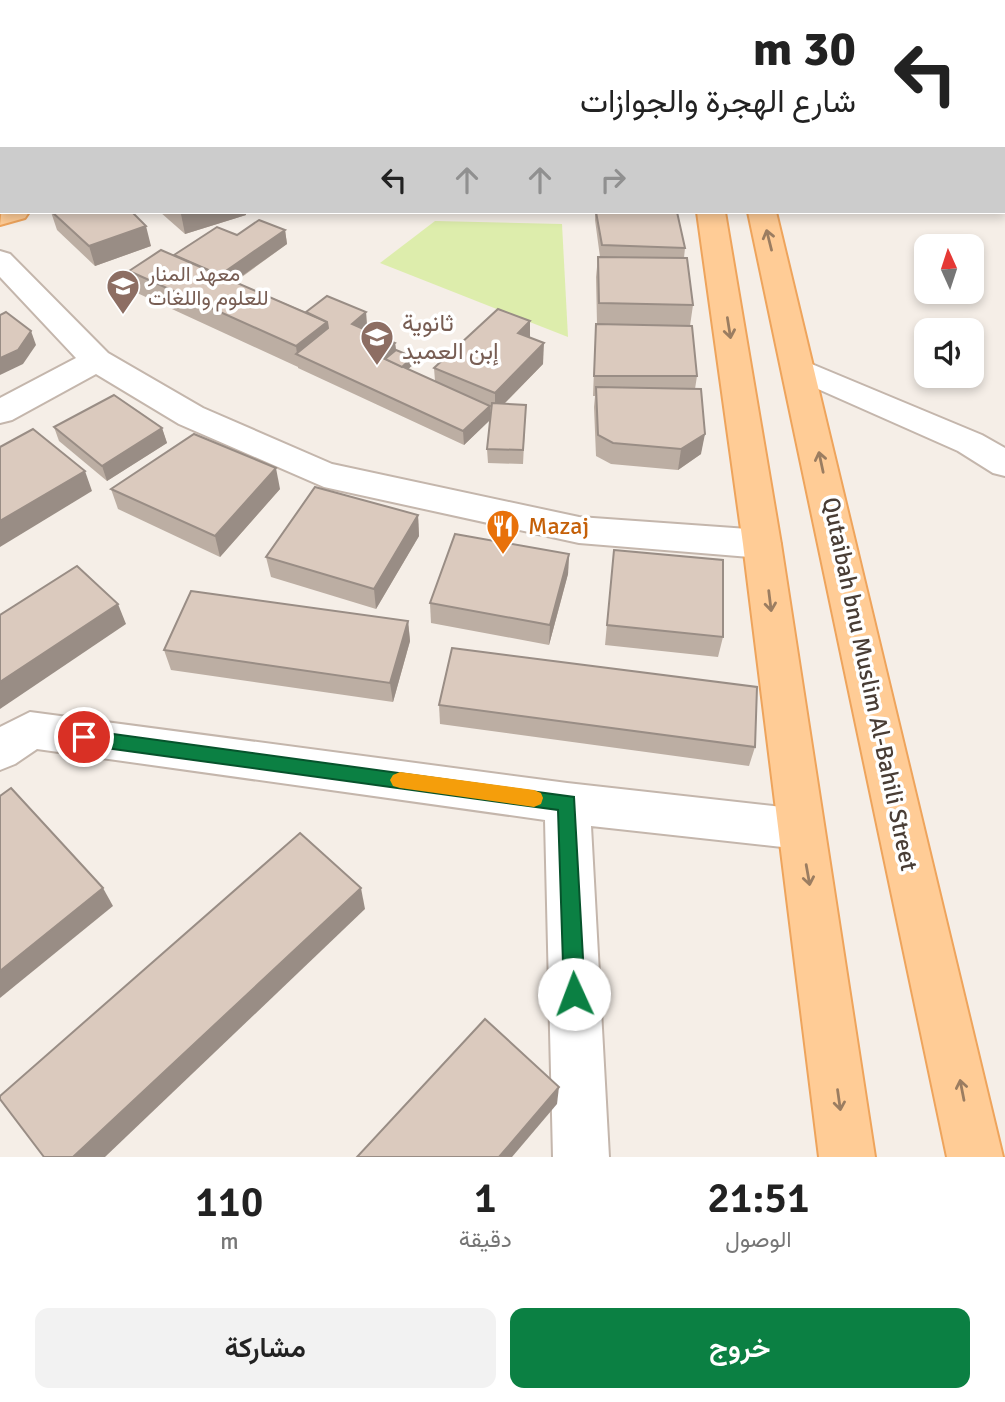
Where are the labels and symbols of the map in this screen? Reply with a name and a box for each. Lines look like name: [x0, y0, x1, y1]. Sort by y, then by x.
one-way arrow: [762, 229, 775, 252]
north arrow: [914, 234, 984, 304]
place label: معهد المنار للعلوم واللغات: [147, 261, 269, 312]
school or university icon: معهد المنار للعلوم واللغات: [104, 267, 142, 316]
place label: ثانوية إبن العميد: [402, 308, 499, 366]
one-way arrow: [723, 316, 736, 339]
school or university icon: ثانوية إبن العميد: [358, 318, 396, 367]
one-way arrow: [814, 451, 828, 474]
street label: Qutaibah bnu Muslim Al-Bahili Street: [816, 494, 924, 874]
restaurant icon: Mazaj: [484, 507, 522, 556]
place label: Mazaj: [528, 511, 589, 541]
one-way arrow: [763, 589, 776, 612]
pin: [54, 707, 114, 767]
one-way arrow: [802, 863, 815, 886]
position arrow: [537, 957, 611, 1031]
one-way arrow: [954, 1079, 968, 1102]
one-way arrow: [833, 1088, 846, 1111]

